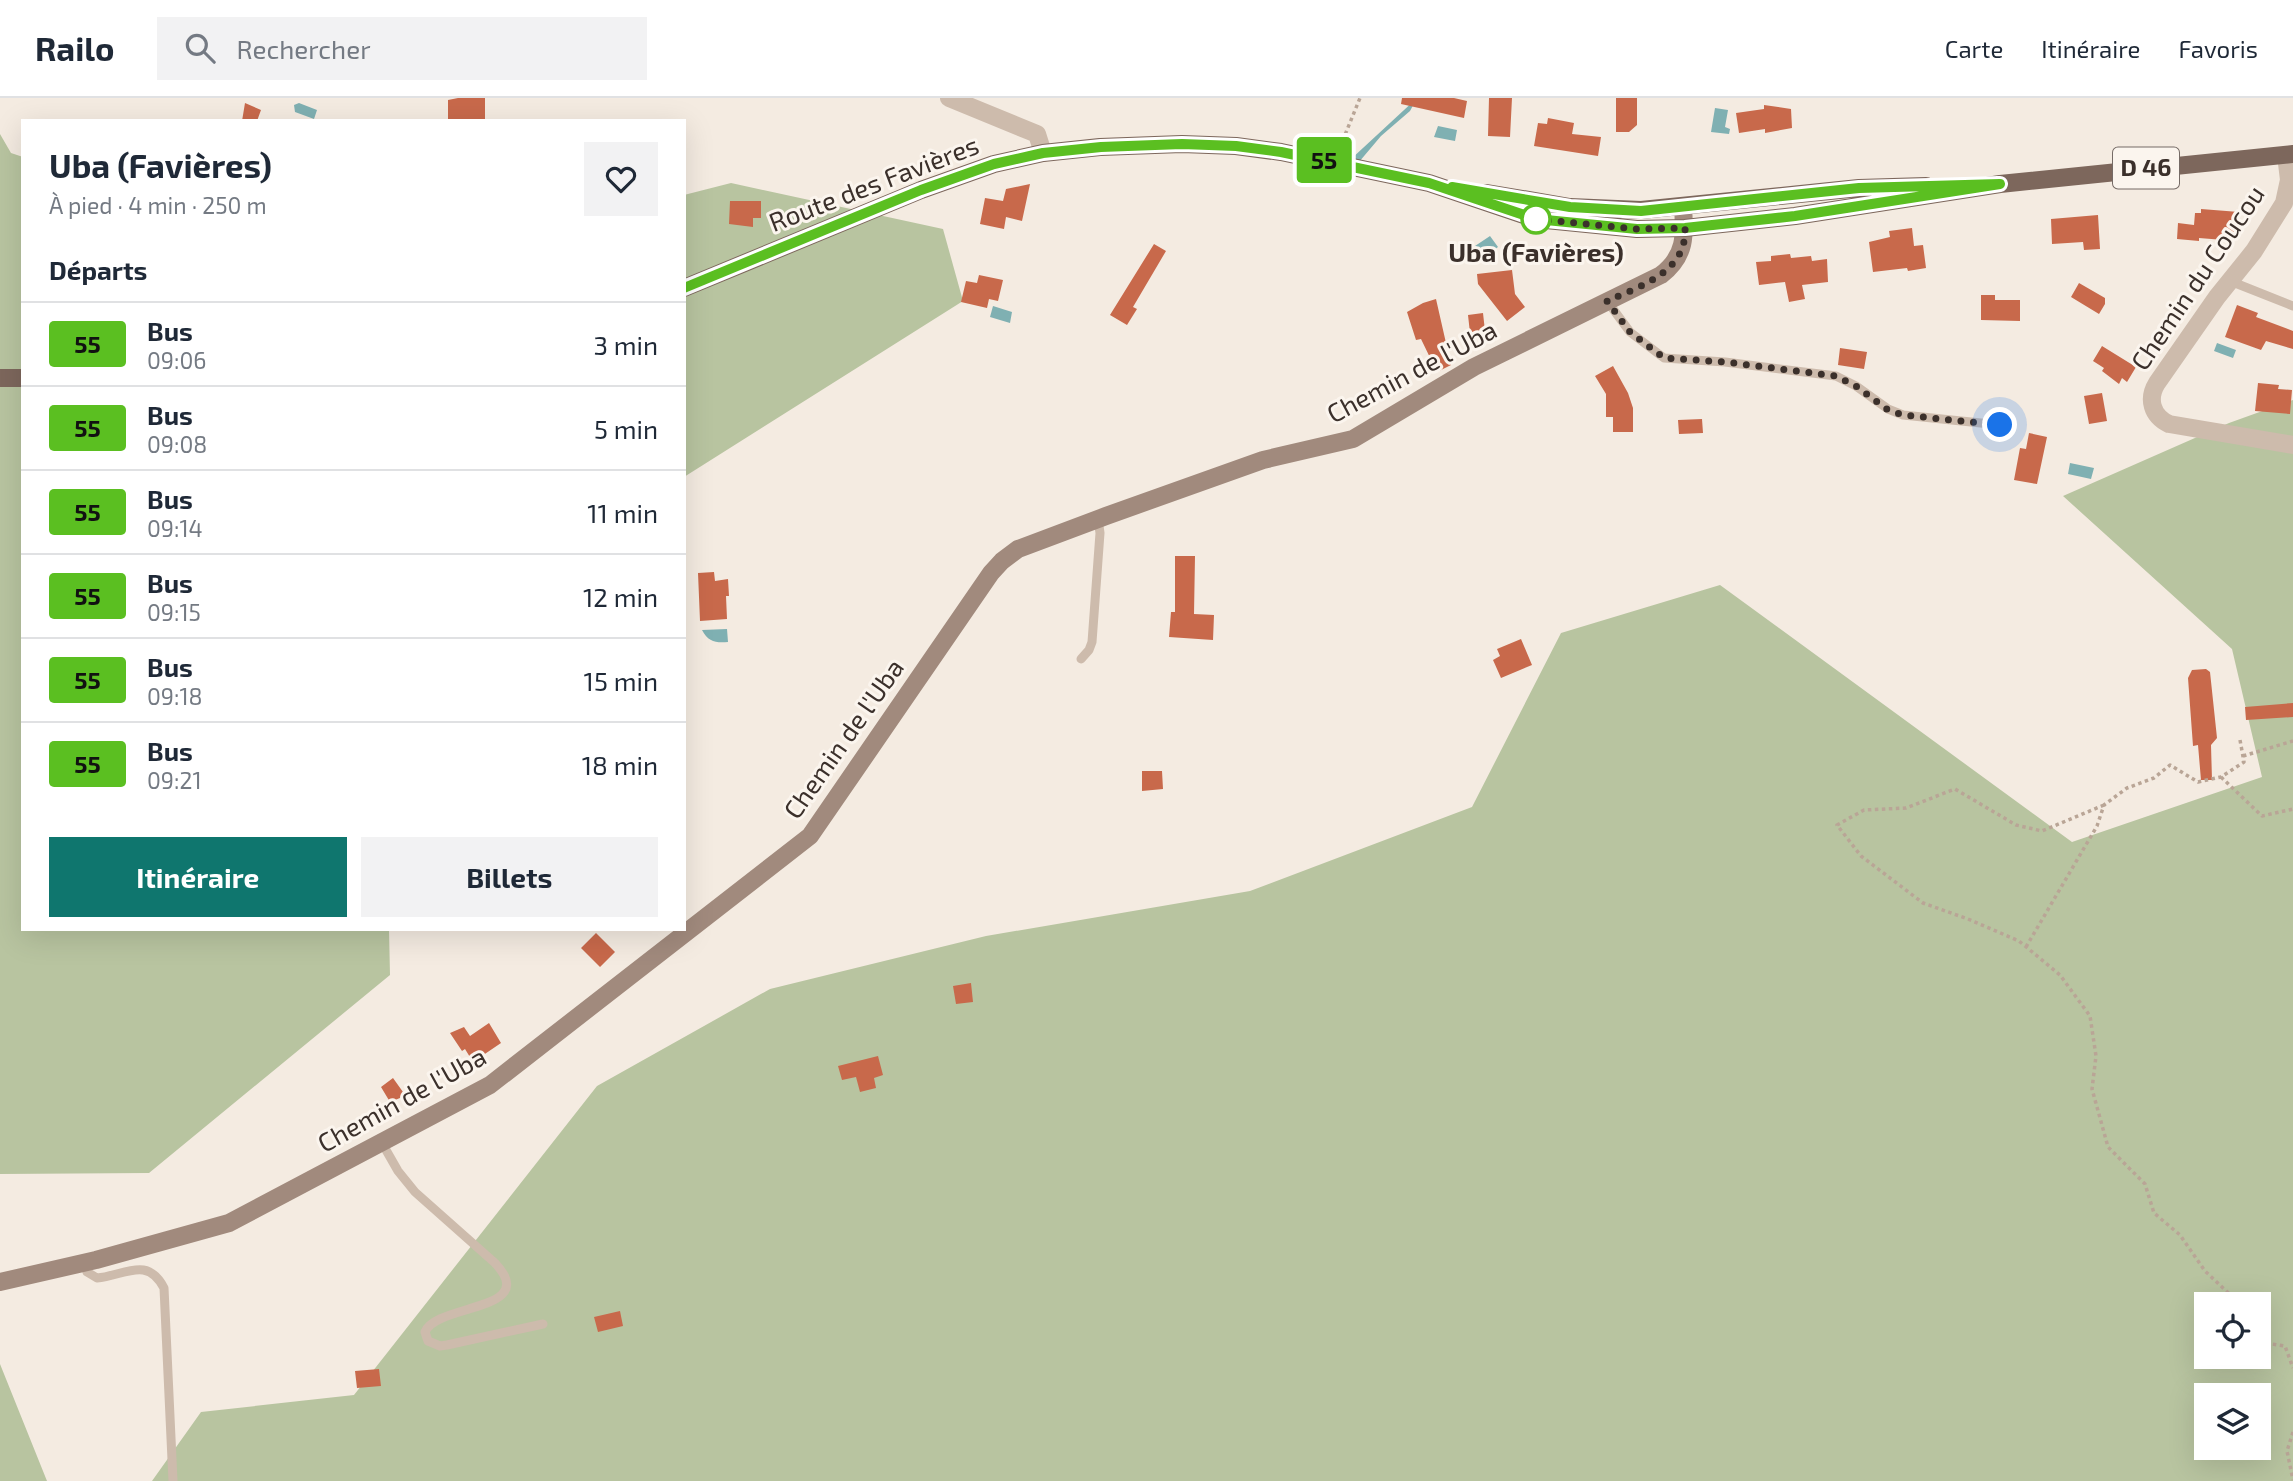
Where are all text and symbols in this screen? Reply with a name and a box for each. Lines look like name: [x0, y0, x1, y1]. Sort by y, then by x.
search box: [157, 17, 647, 80]
text: Railo: [35, 28, 115, 68]
icon: search: [181, 29, 219, 67]
text: Rechercher: [237, 33, 371, 64]
text: Carte: [1945, 34, 2003, 63]
text: Itinéraire: [2041, 34, 2140, 63]
text: Favoris: [2178, 34, 2258, 63]
street label: Route des Favières: [764, 128, 983, 237]
line badge: 55: [1292, 137, 1356, 183]
button: heart: [584, 142, 658, 216]
text: Uba (Favières): [49, 145, 272, 185]
text: 55: [1311, 145, 1337, 174]
road number: D 46: [2113, 148, 2179, 188]
street label: Chemin du Coucou: [2124, 179, 2270, 375]
text: À pied · 4 min · 250 m: [49, 191, 267, 219]
marker: Uba (Favières): [1521, 204, 1551, 234]
place label: Uba (Favières): [1448, 236, 1624, 267]
text: Départs: [49, 254, 147, 285]
street label: Chemin de l'Uba: [1321, 313, 1501, 428]
text: Bus: [147, 315, 193, 346]
text: 55: [74, 329, 101, 358]
text: 3 min: [593, 329, 658, 360]
text: 09:06: [147, 346, 206, 374]
text: Bus: [147, 399, 193, 430]
your location: [1982, 407, 2017, 442]
text: 55: [74, 413, 101, 442]
text: 5 min: [594, 413, 658, 444]
text: 09:08: [147, 430, 207, 458]
text: Bus: [147, 483, 193, 514]
text: 55: [74, 497, 101, 526]
text: 11 min: [587, 497, 658, 528]
text: 09:14: [147, 514, 203, 542]
text: Bus: [147, 567, 193, 598]
text: 55: [74, 581, 101, 610]
text: 12 min: [583, 581, 658, 612]
text: 09:15: [147, 598, 201, 626]
text: Bus: [147, 651, 193, 682]
street label: Chemin de l'Uba: [776, 652, 909, 824]
text: 55: [74, 665, 101, 694]
text: 15 min: [584, 665, 658, 696]
text: 09:18: [147, 682, 203, 710]
text: Bus: [147, 735, 193, 766]
text: 55: [74, 749, 101, 778]
text: 18 min: [582, 749, 658, 780]
text: 09:21: [147, 766, 202, 794]
button: Itinéraire: [49, 837, 347, 917]
button: Billets: [361, 837, 658, 917]
street label: Chemin de l'Uba: [312, 1040, 491, 1158]
map controls: [2194, 1292, 2271, 1460]
button: locate: [2194, 1292, 2271, 1369]
button: layers: [2194, 1383, 2271, 1460]

